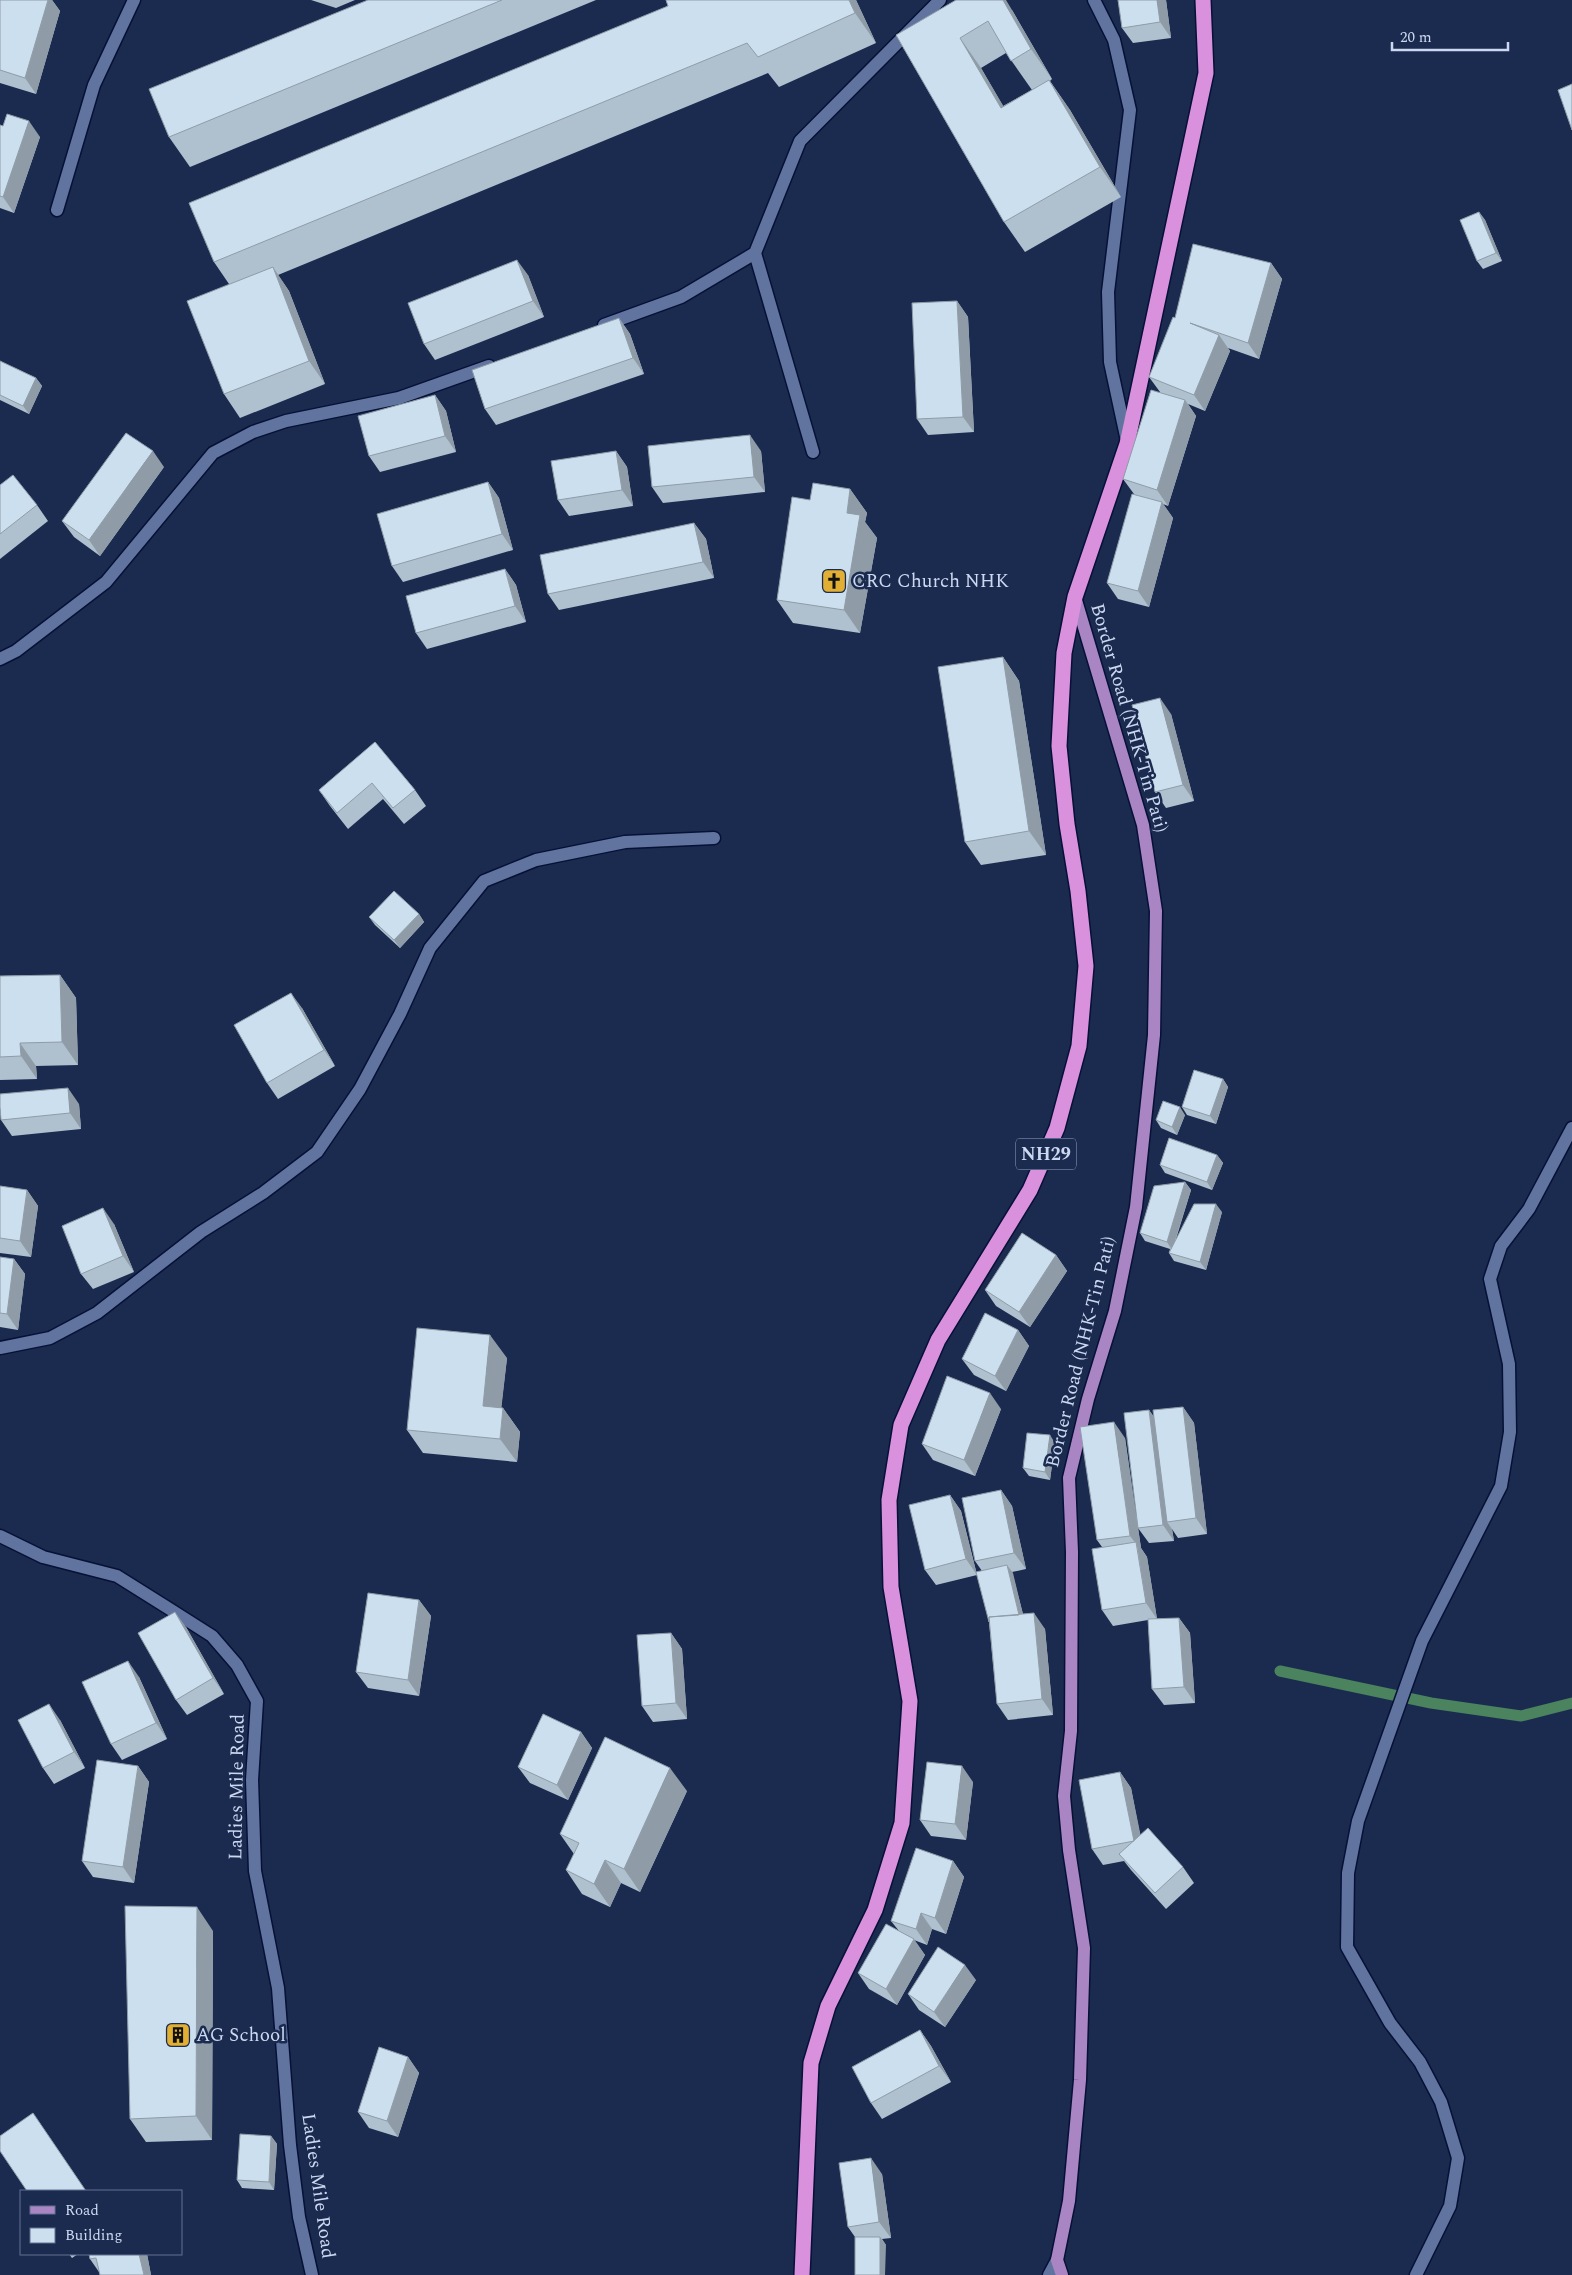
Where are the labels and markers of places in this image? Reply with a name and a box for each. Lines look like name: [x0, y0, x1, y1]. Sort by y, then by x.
place label: CRC Church NHK: [852, 567, 1009, 596]
church icon: CRC Church NHK: [821, 568, 847, 594]
place label: AG School: [196, 2021, 286, 2050]
building icon: AG School: [165, 2022, 191, 2048]

